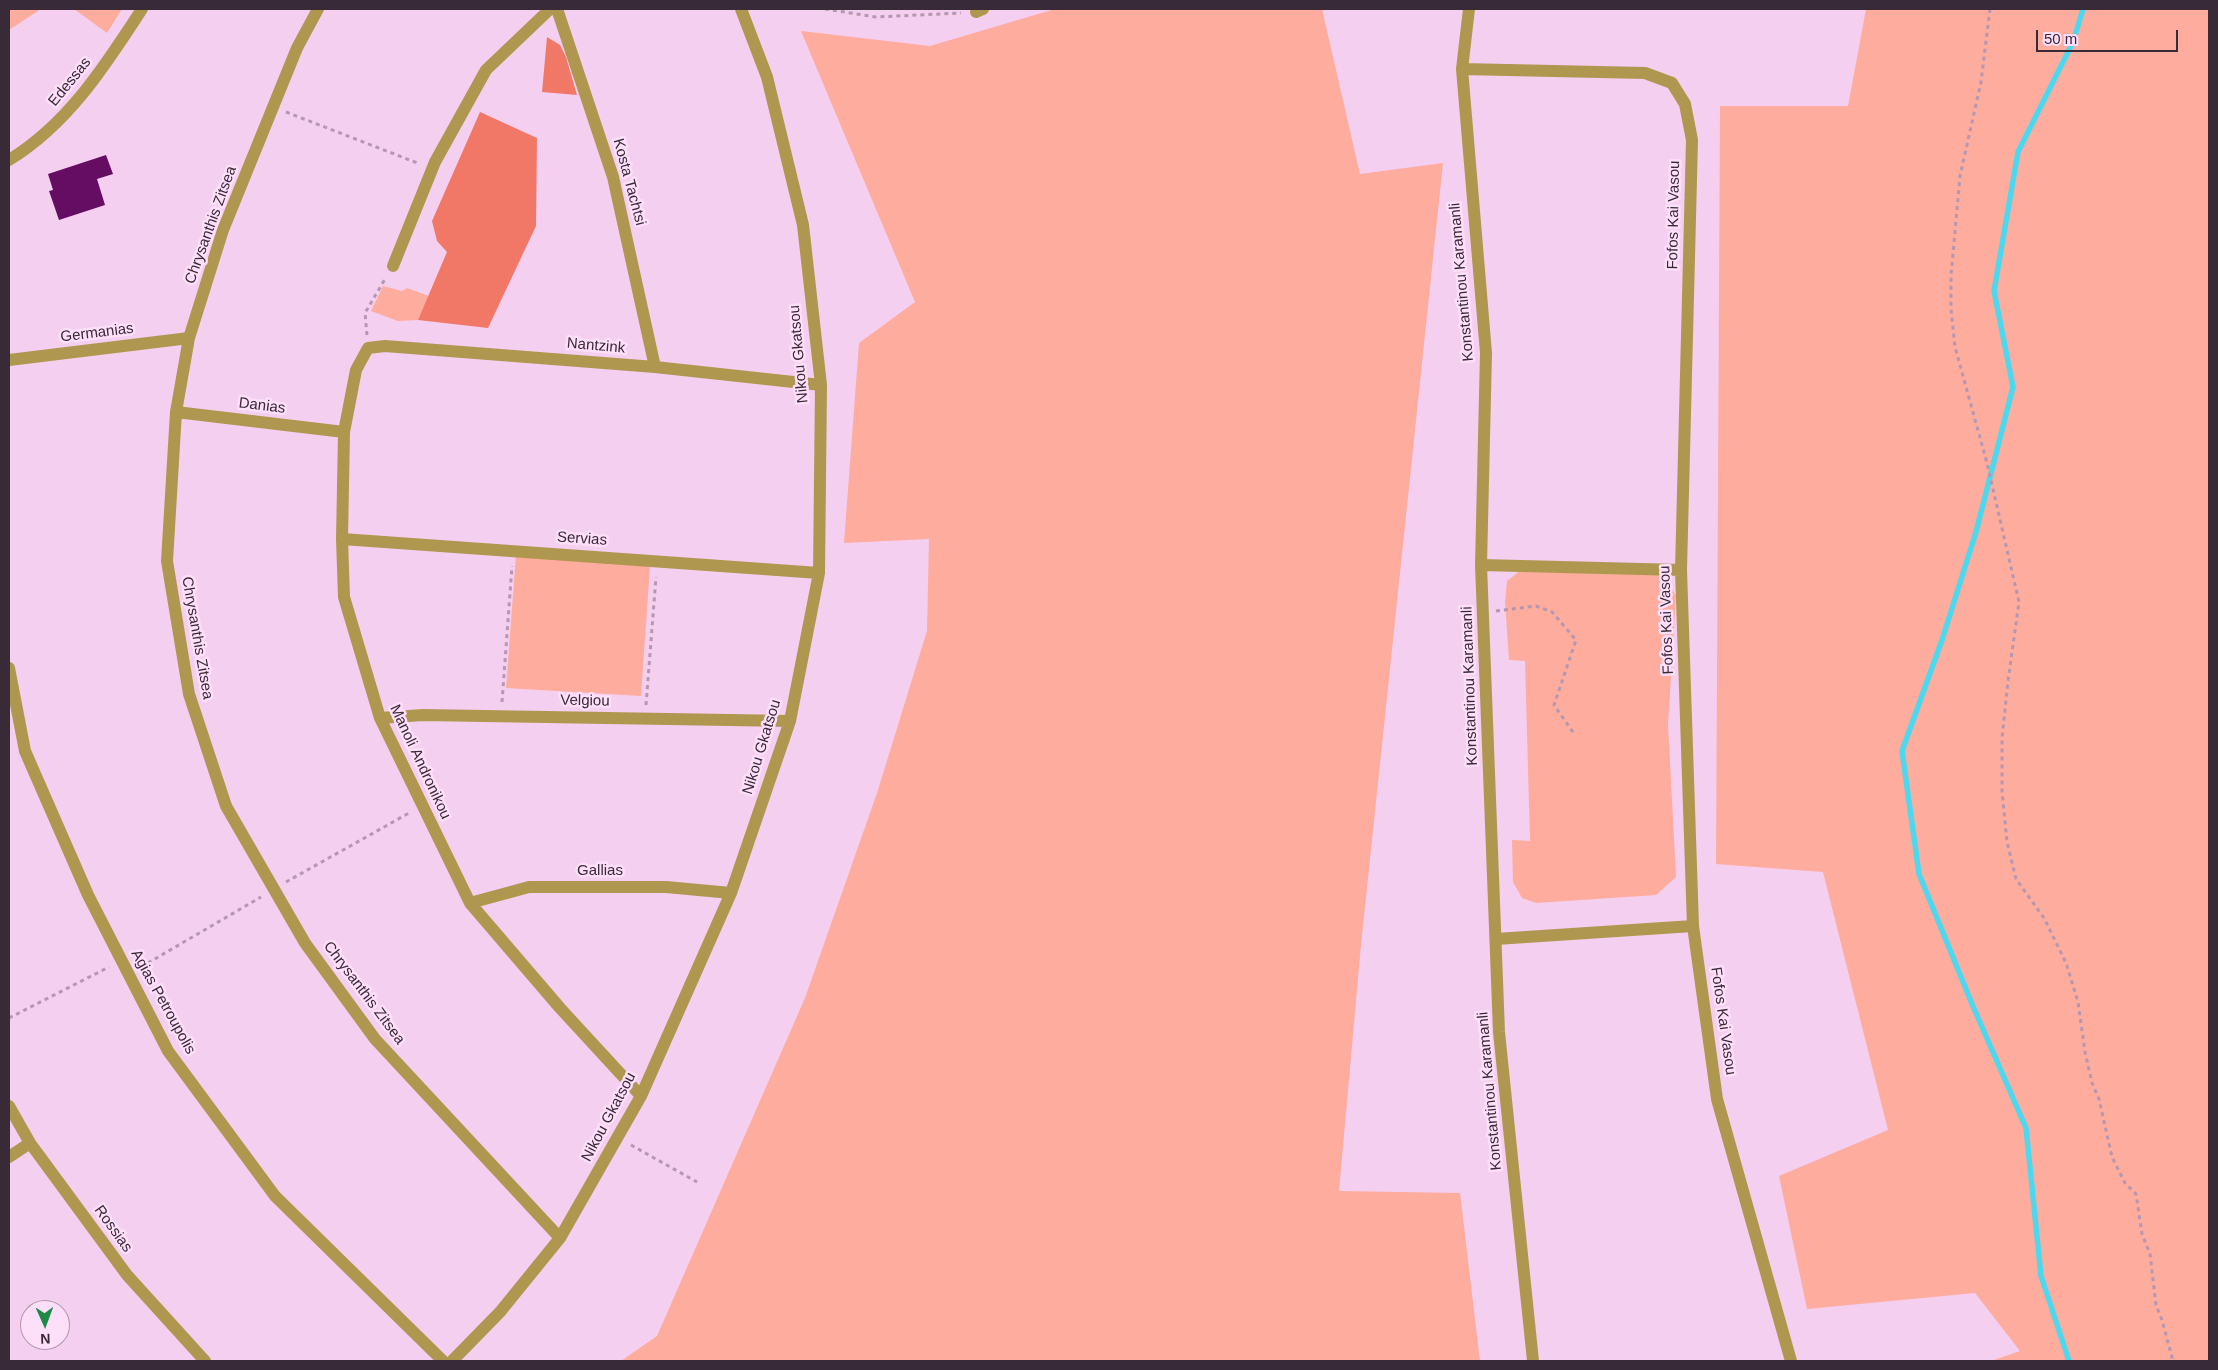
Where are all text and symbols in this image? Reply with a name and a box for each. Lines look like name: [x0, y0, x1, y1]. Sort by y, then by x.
scale bar: [2038, 20, 2180, 52]
text: 50 m: [2044, 30, 2077, 47]
street label: Edessas: [45, 54, 95, 110]
street label: Kosta Tachtsi: [609, 137, 649, 227]
street label: Fofos Kai Vasou: [1664, 160, 1684, 270]
street label: Chrysanthis Zitsea: [181, 164, 241, 286]
street label: Konstantinou Karamanli: [1446, 202, 1478, 362]
street label: Nikou Gkatsou: [786, 304, 812, 404]
street label: Germanias: [59, 320, 135, 346]
street label: Nantzink: [566, 334, 626, 358]
street label: Danias: [238, 394, 286, 418]
street label: Servias: [556, 528, 608, 550]
street label: Fofos Kai Vasou: [1656, 565, 1678, 675]
street label: Chrysanthis Zitsea: [177, 575, 217, 701]
street label: Konstantinou Karamanli: [1458, 606, 1482, 766]
street label: Velgiou: [560, 692, 610, 710]
street label: Nikou Gkatsou: [739, 697, 785, 797]
street label: Manoli Andronikou: [386, 702, 454, 822]
street label: Gallias: [577, 862, 623, 880]
street label: Chrysanthis Zitsea: [319, 938, 409, 1048]
street label: Agias Petroupolis: [127, 947, 199, 1057]
street label: Fofos Kai Vasou: [1707, 966, 1739, 1076]
street label: Konstantinou Karamanli: [1474, 1011, 1506, 1171]
street label: Nikou Gkatsou: [578, 1069, 640, 1165]
street label: Rossias: [90, 1202, 136, 1256]
north arrow: [20, 1300, 70, 1350]
text: N: [40, 1331, 51, 1347]

